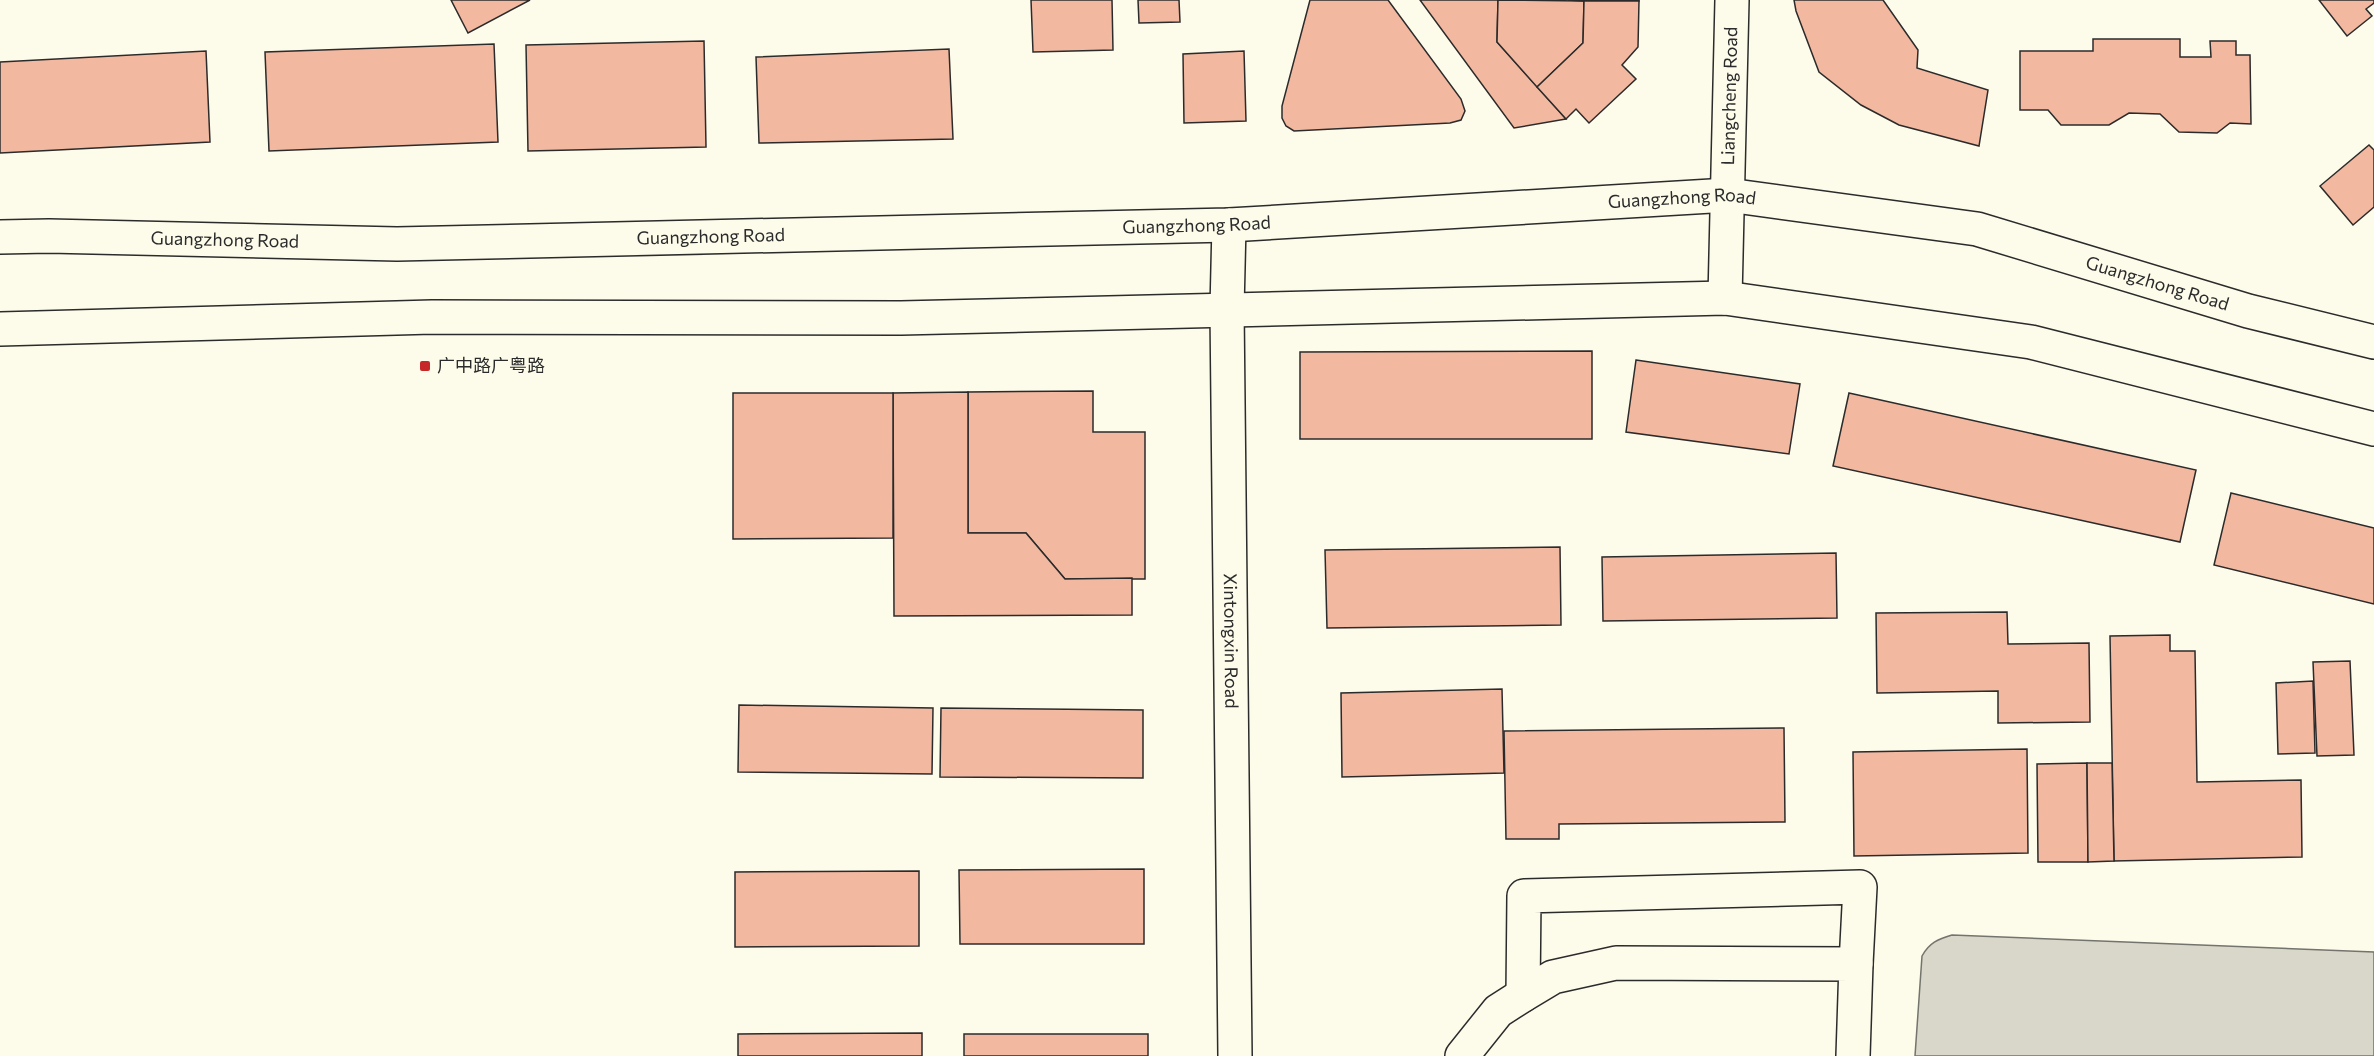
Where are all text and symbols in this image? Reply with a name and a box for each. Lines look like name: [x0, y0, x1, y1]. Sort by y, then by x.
street label: Liangcheng Road: [1716, 26, 1741, 166]
street label: Guangzhong Road: [1607, 183, 1757, 212]
street label: Guangzhong Road: [1122, 211, 1271, 237]
street label: Guangzhong Road: [636, 223, 785, 249]
street label: Guangzhong Road: [151, 226, 299, 252]
street label: Guangzhong Road: [2083, 251, 2232, 315]
place label: 广中路广粤路: [437, 354, 545, 376]
marker: 广中路广粤路: [418, 359, 432, 373]
street label: Xintongxin Road: [1220, 573, 1243, 709]

